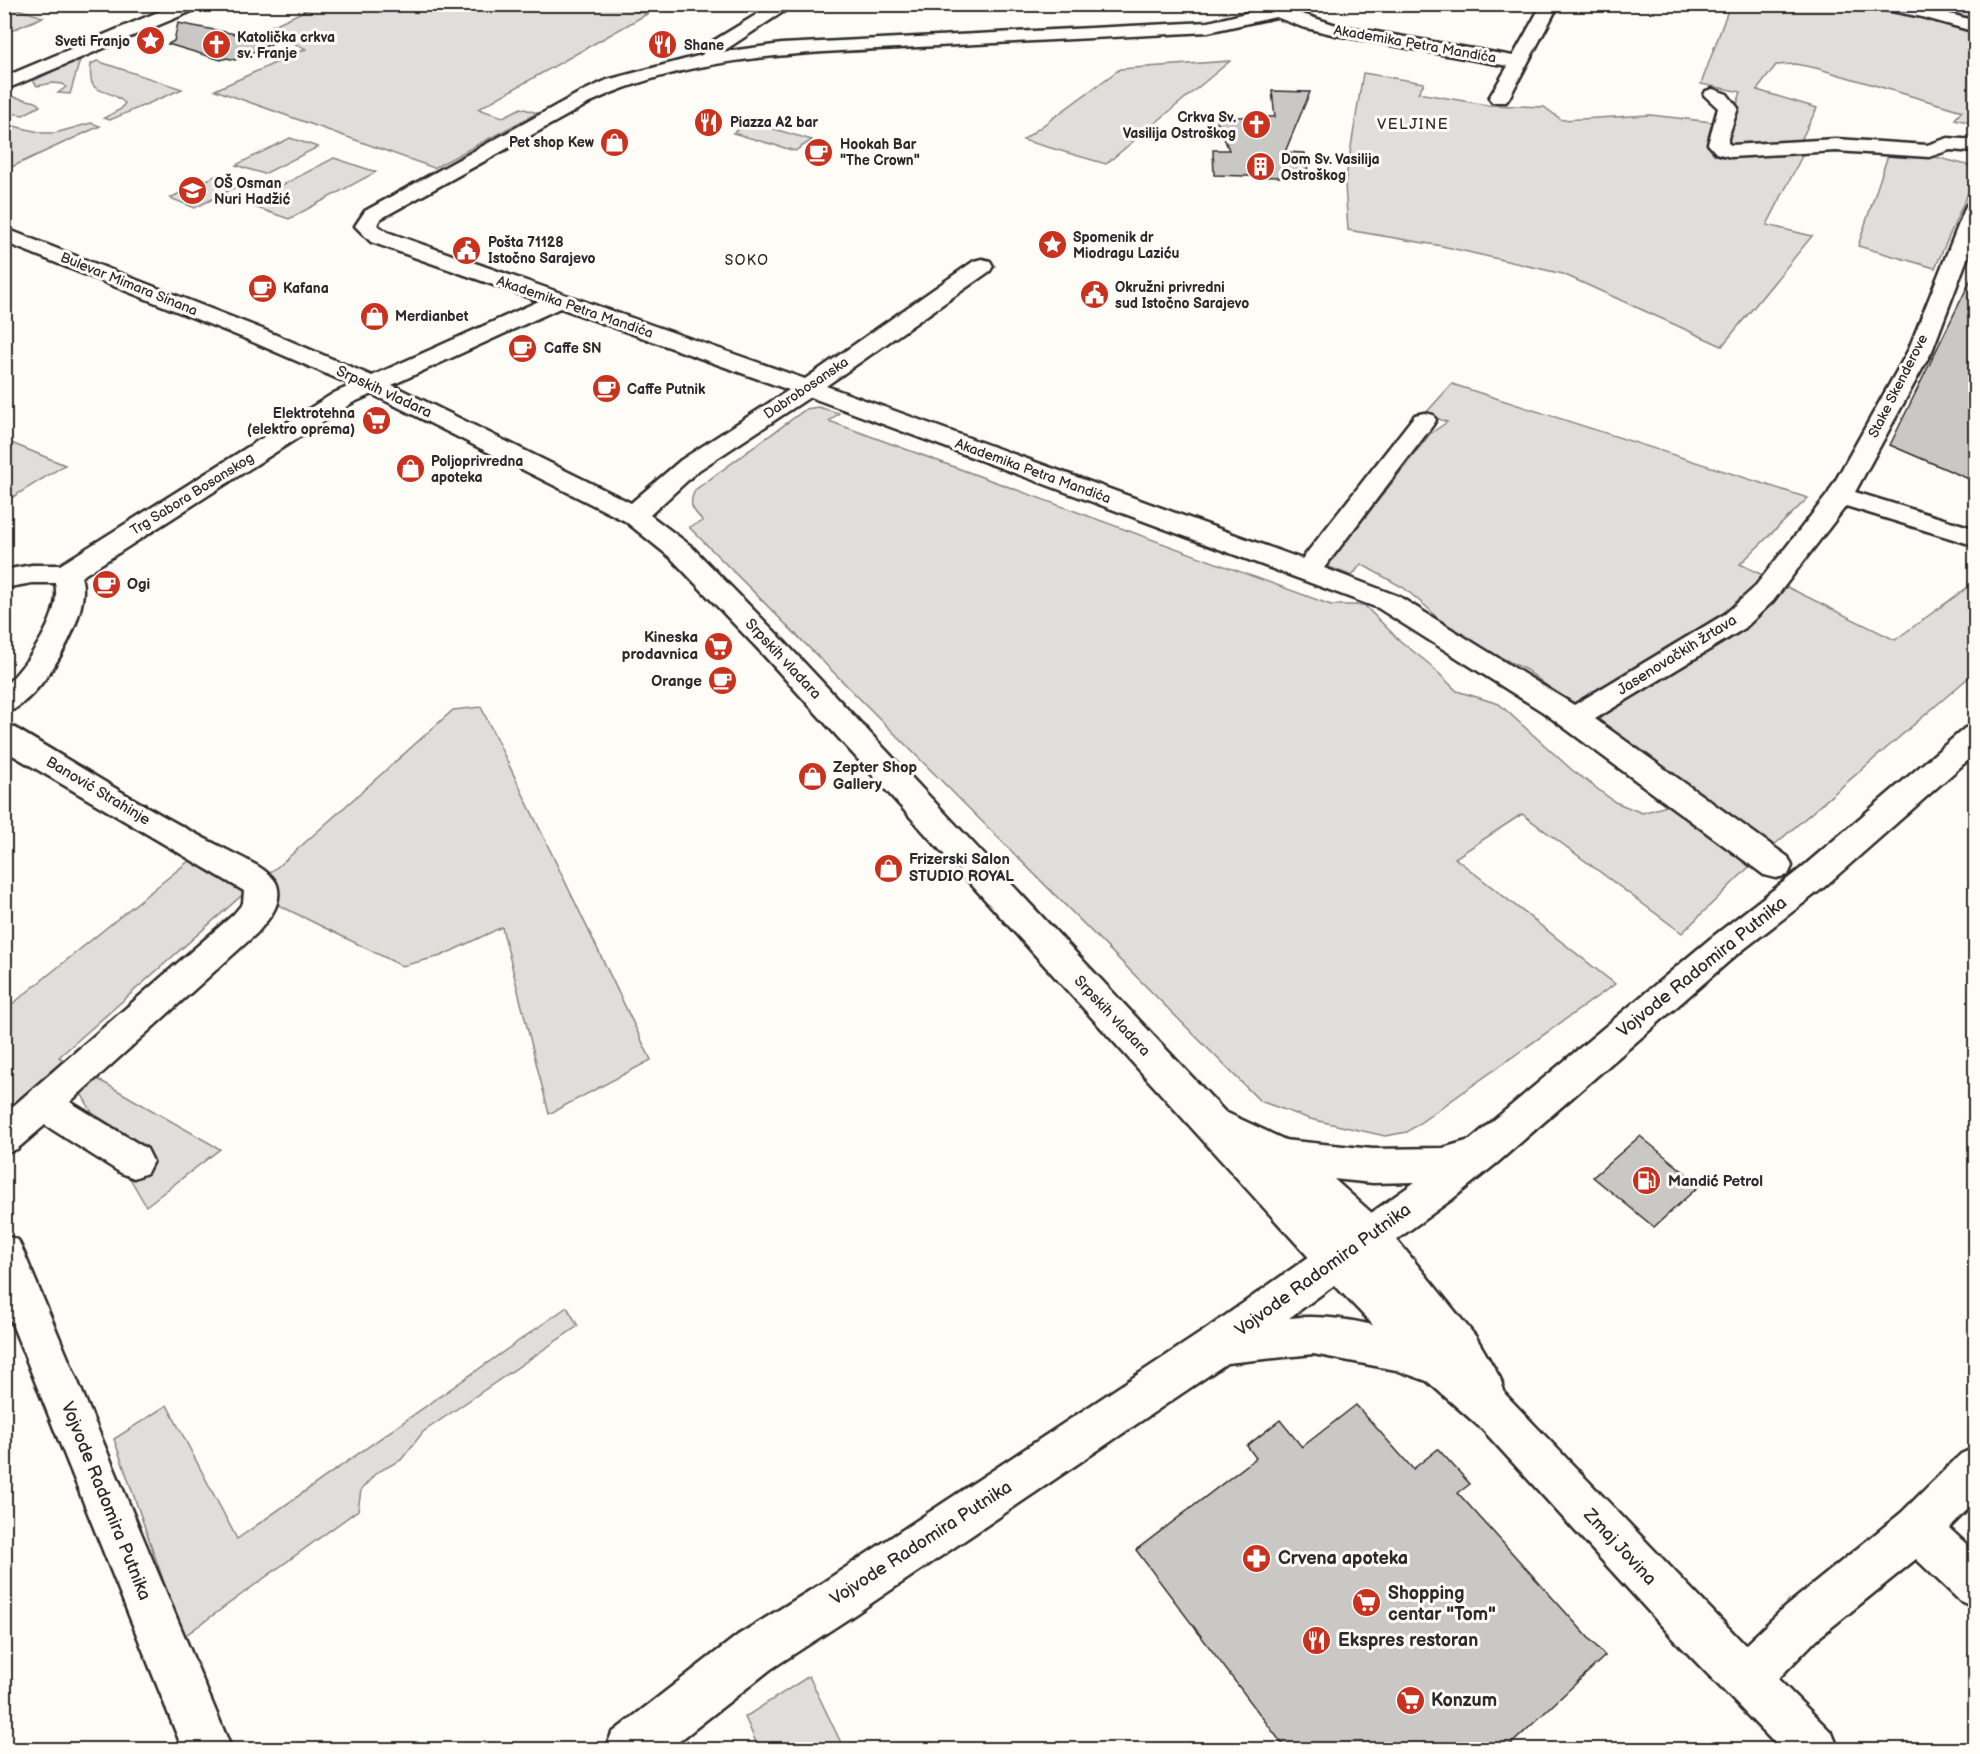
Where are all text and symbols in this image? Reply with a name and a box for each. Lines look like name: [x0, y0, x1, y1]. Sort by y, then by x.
street label: Akademika Petra Mandića: [1332, 21, 1498, 67]
place icon: Sveti Franjo: [135, 25, 167, 57]
church icon: Katolička crkva sv. Franje: [200, 29, 232, 61]
place label: Katolička crkva sv. Franje: [237, 29, 335, 62]
restaurant icon: Shane: [647, 29, 679, 61]
place label: Sveti Franjo: [55, 33, 130, 50]
place label: Shane: [684, 37, 724, 54]
restaurant icon: Piazza A2 bar: [693, 106, 725, 138]
place label: Crkva Sv. Vasilija Ostroškog: [1123, 109, 1236, 142]
church icon: Crkva Sv. Vasilija Ostroškog: [1241, 109, 1273, 141]
place label: Piazza A2 bar: [730, 114, 818, 131]
district label: VELJINE: [1377, 115, 1449, 134]
shop icon: Pet shop Kew: [599, 126, 631, 158]
place label: Pet shop Kew: [509, 134, 595, 151]
cafe icon: Hookah Bar "The Crown": [803, 136, 835, 168]
place label: Hookah Bar "The Crown": [840, 136, 920, 169]
building icon: Dom Sv. Vasilija Ostroškog: [1244, 151, 1276, 183]
place label: Dom Sv. Vasilija Ostroškog: [1281, 151, 1380, 184]
place label: OŠ Osman Nuri Hadžić: [214, 173, 290, 208]
school or university icon: OŠ Osman Nuri Hadžić: [177, 175, 209, 207]
place icon: Spomenik dr Miodragu Laziću: [1036, 229, 1068, 261]
place label: Spomenik dr Miodragu Laziću: [1073, 229, 1180, 262]
public building icon: Pošta 71128 Istočno Sarajevo: [451, 234, 483, 266]
place label: Pošta 71128 Istočno Sarajevo: [488, 234, 596, 267]
street label: Bulevar Mimara Sinana: [58, 249, 200, 319]
district label: SOKO: [725, 252, 769, 269]
cafe icon: Kafana: [246, 272, 278, 304]
street label: Akademika Petra Mandića: [494, 272, 656, 342]
public building icon: Okružni privredni sud Istočno Sarajevo: [1078, 279, 1110, 311]
place label: Okružni privredni sud Istočno Sarajevo: [1115, 279, 1249, 312]
place label: Kafana: [283, 280, 329, 297]
shop icon: Merdianbet: [358, 300, 390, 332]
place label: Merdianbet: [395, 308, 469, 325]
street label: Stake Skenderove: [1865, 331, 1931, 441]
cafe icon: Caffe SN: [507, 332, 539, 364]
place label: Caffe SN: [544, 340, 602, 357]
street label: Dabrobosanska: [760, 353, 852, 423]
street label: Srpskih vladara: [333, 362, 435, 422]
cafe icon: Caffe Putnik: [590, 373, 622, 405]
place label: Caffe Putnik: [627, 381, 706, 398]
place label: Elektrotehna (elektro oprema): [247, 405, 355, 438]
supermarket icon: Elektrotehna (elektro oprema): [360, 405, 392, 437]
street label: Akademika Petra Mandića: [953, 435, 1113, 507]
street label: Trg Sabora Bosanskog: [127, 449, 257, 539]
shop icon: Poljoprivredna apoteka: [394, 453, 426, 485]
place label: Poljoprivredna apoteka: [431, 453, 523, 486]
cafe icon: Ogi: [90, 568, 122, 600]
place label: Ogi: [127, 575, 150, 594]
street label: Jasenovačkih žrtava: [1614, 611, 1740, 699]
street label: Srpskih vladara: [741, 615, 825, 703]
place label: Kineska prodavnica: [622, 628, 698, 664]
supermarket icon: Kineska prodavnica: [703, 630, 735, 662]
cafe icon: Orange: [707, 665, 739, 697]
place label: Orange: [651, 672, 702, 691]
street label: Banović Strahinje: [42, 752, 154, 830]
place label: Zepter Shop Gallery: [833, 758, 917, 794]
shop icon: Zepter Shop Gallery: [796, 760, 828, 792]
place label: Frizerski Salon STUDIO ROYAL: [909, 850, 1014, 886]
shop icon: Frizerski Salon STUDIO ROYAL: [872, 852, 904, 884]
street label: Vojvode Radomira Putnika: [1613, 892, 1791, 1042]
street label: Srpskih vladara: [1070, 972, 1154, 1060]
fuel station icon: Mandić Petrol: [1631, 1165, 1663, 1197]
place label: Mandić Petrol: [1668, 1172, 1763, 1191]
street label: Vojvode Radomira Putnika: [1231, 1199, 1415, 1341]
street label: Vojvode Radomira Putnika: [57, 1399, 155, 1603]
street label: Vojvode Radomira Putnika: [826, 1476, 1016, 1610]
street label: Zmaj Jovina: [1579, 1504, 1661, 1590]
pharmacy icon: Crvena apoteka: [1241, 1542, 1273, 1574]
place label: Crvena apoteka: [1278, 1548, 1408, 1569]
place label: Shopping centar "Tom": [1388, 1583, 1496, 1625]
supermarket icon: Shopping centar "Tom": [1351, 1587, 1383, 1619]
restaurant icon: Ekspres restoran: [1301, 1624, 1333, 1656]
place label: Ekspres restoran: [1338, 1630, 1478, 1651]
supermarket icon: Konzum: [1394, 1684, 1426, 1716]
place label: Konzum: [1431, 1690, 1497, 1711]

